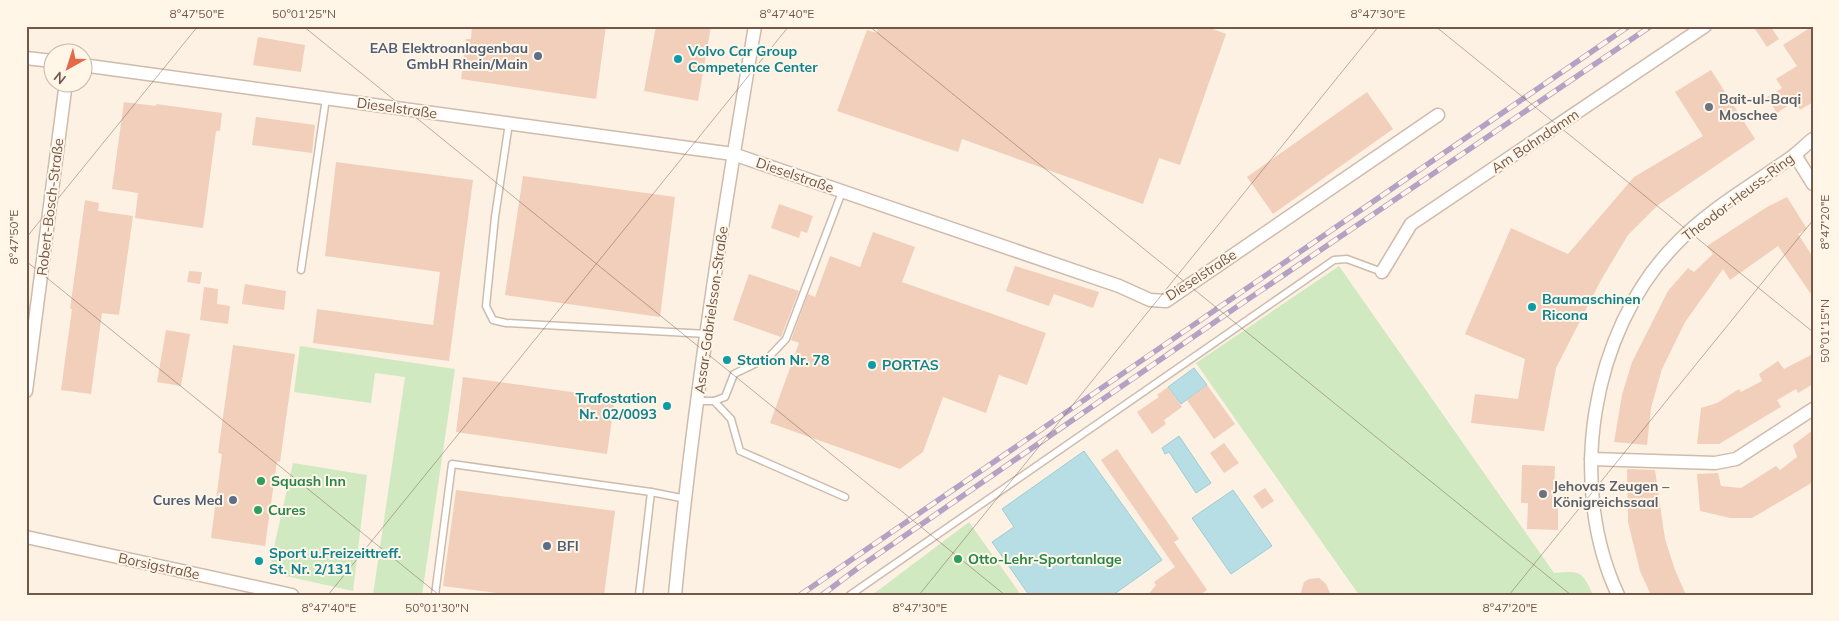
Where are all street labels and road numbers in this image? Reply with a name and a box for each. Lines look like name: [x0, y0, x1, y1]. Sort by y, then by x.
street label: Dieselstraße: [356, 93, 438, 123]
street label: Am Bahndamm: [1488, 105, 1582, 177]
street label: Robert-Bosch-Straße: [33, 137, 67, 277]
street label: Theodor-Heuss-Ring: [1679, 149, 1797, 245]
street label: Dieselstraße: [754, 153, 836, 197]
street label: Assar-Gabrielsson-Straße: [690, 225, 732, 395]
street label: Dieselstraße: [1162, 245, 1240, 305]
street label: Borsigstraße: [117, 549, 201, 583]

